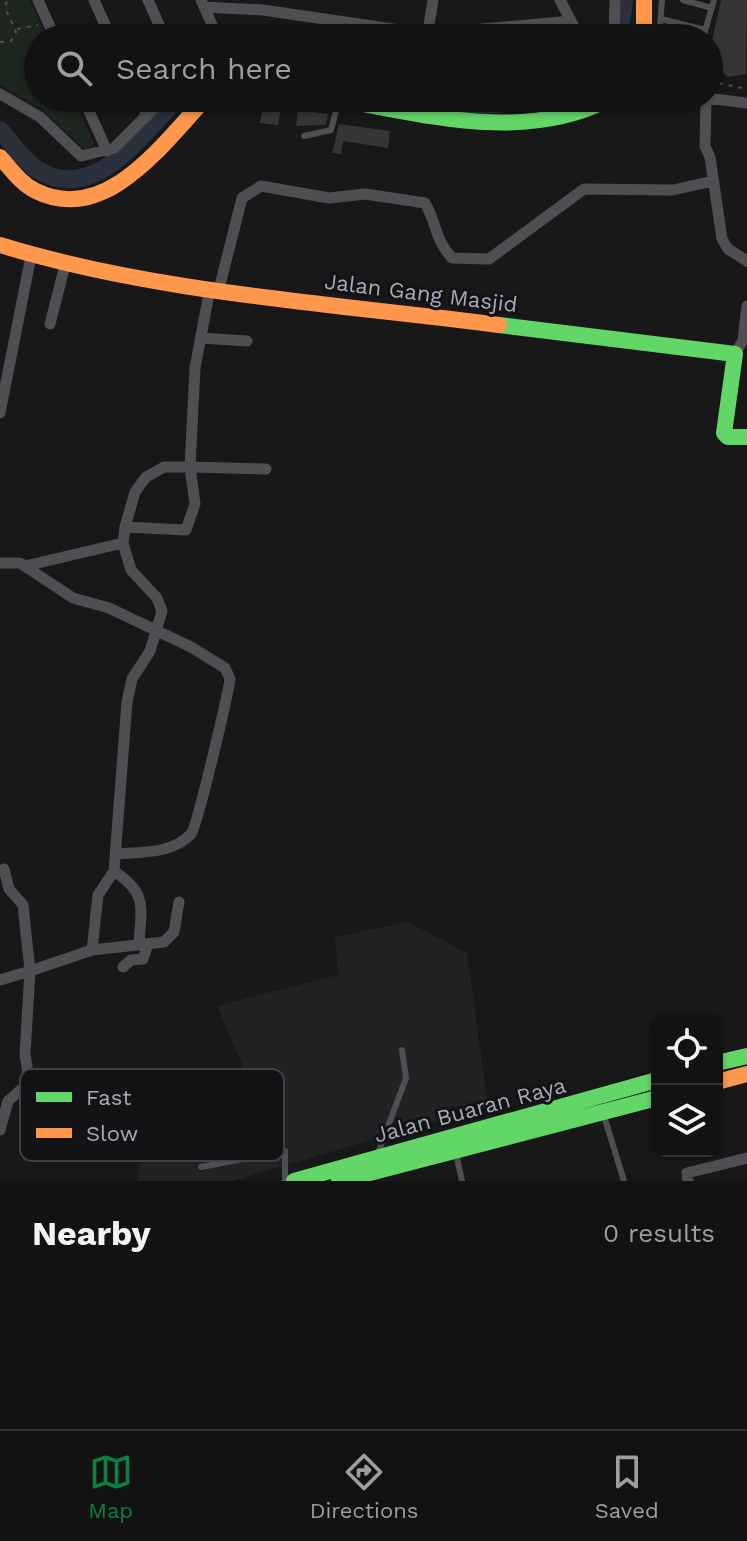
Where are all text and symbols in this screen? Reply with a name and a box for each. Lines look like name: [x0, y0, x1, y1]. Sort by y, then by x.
search box: [24, 24, 723, 112]
icon: search: [52, 46, 96, 90]
text: Search here: [116, 51, 292, 86]
street label: Jalan Gang Masjid: [323, 269, 519, 317]
map controls: [651, 1013, 723, 1157]
button: locate: [651, 1013, 723, 1085]
legend: [20, 1069, 284, 1161]
street label: Jalan Buaran Raya: [371, 1072, 569, 1148]
text: Fast: [86, 1085, 132, 1110]
button: layers: [651, 1085, 723, 1157]
text: Slow: [86, 1121, 138, 1146]
text: Nearby: [32, 1213, 151, 1253]
text: 0 results: [603, 1218, 715, 1248]
tab: Map: [88, 1450, 133, 1523]
tab: Directions: [310, 1450, 418, 1523]
tab: Saved: [595, 1450, 659, 1523]

